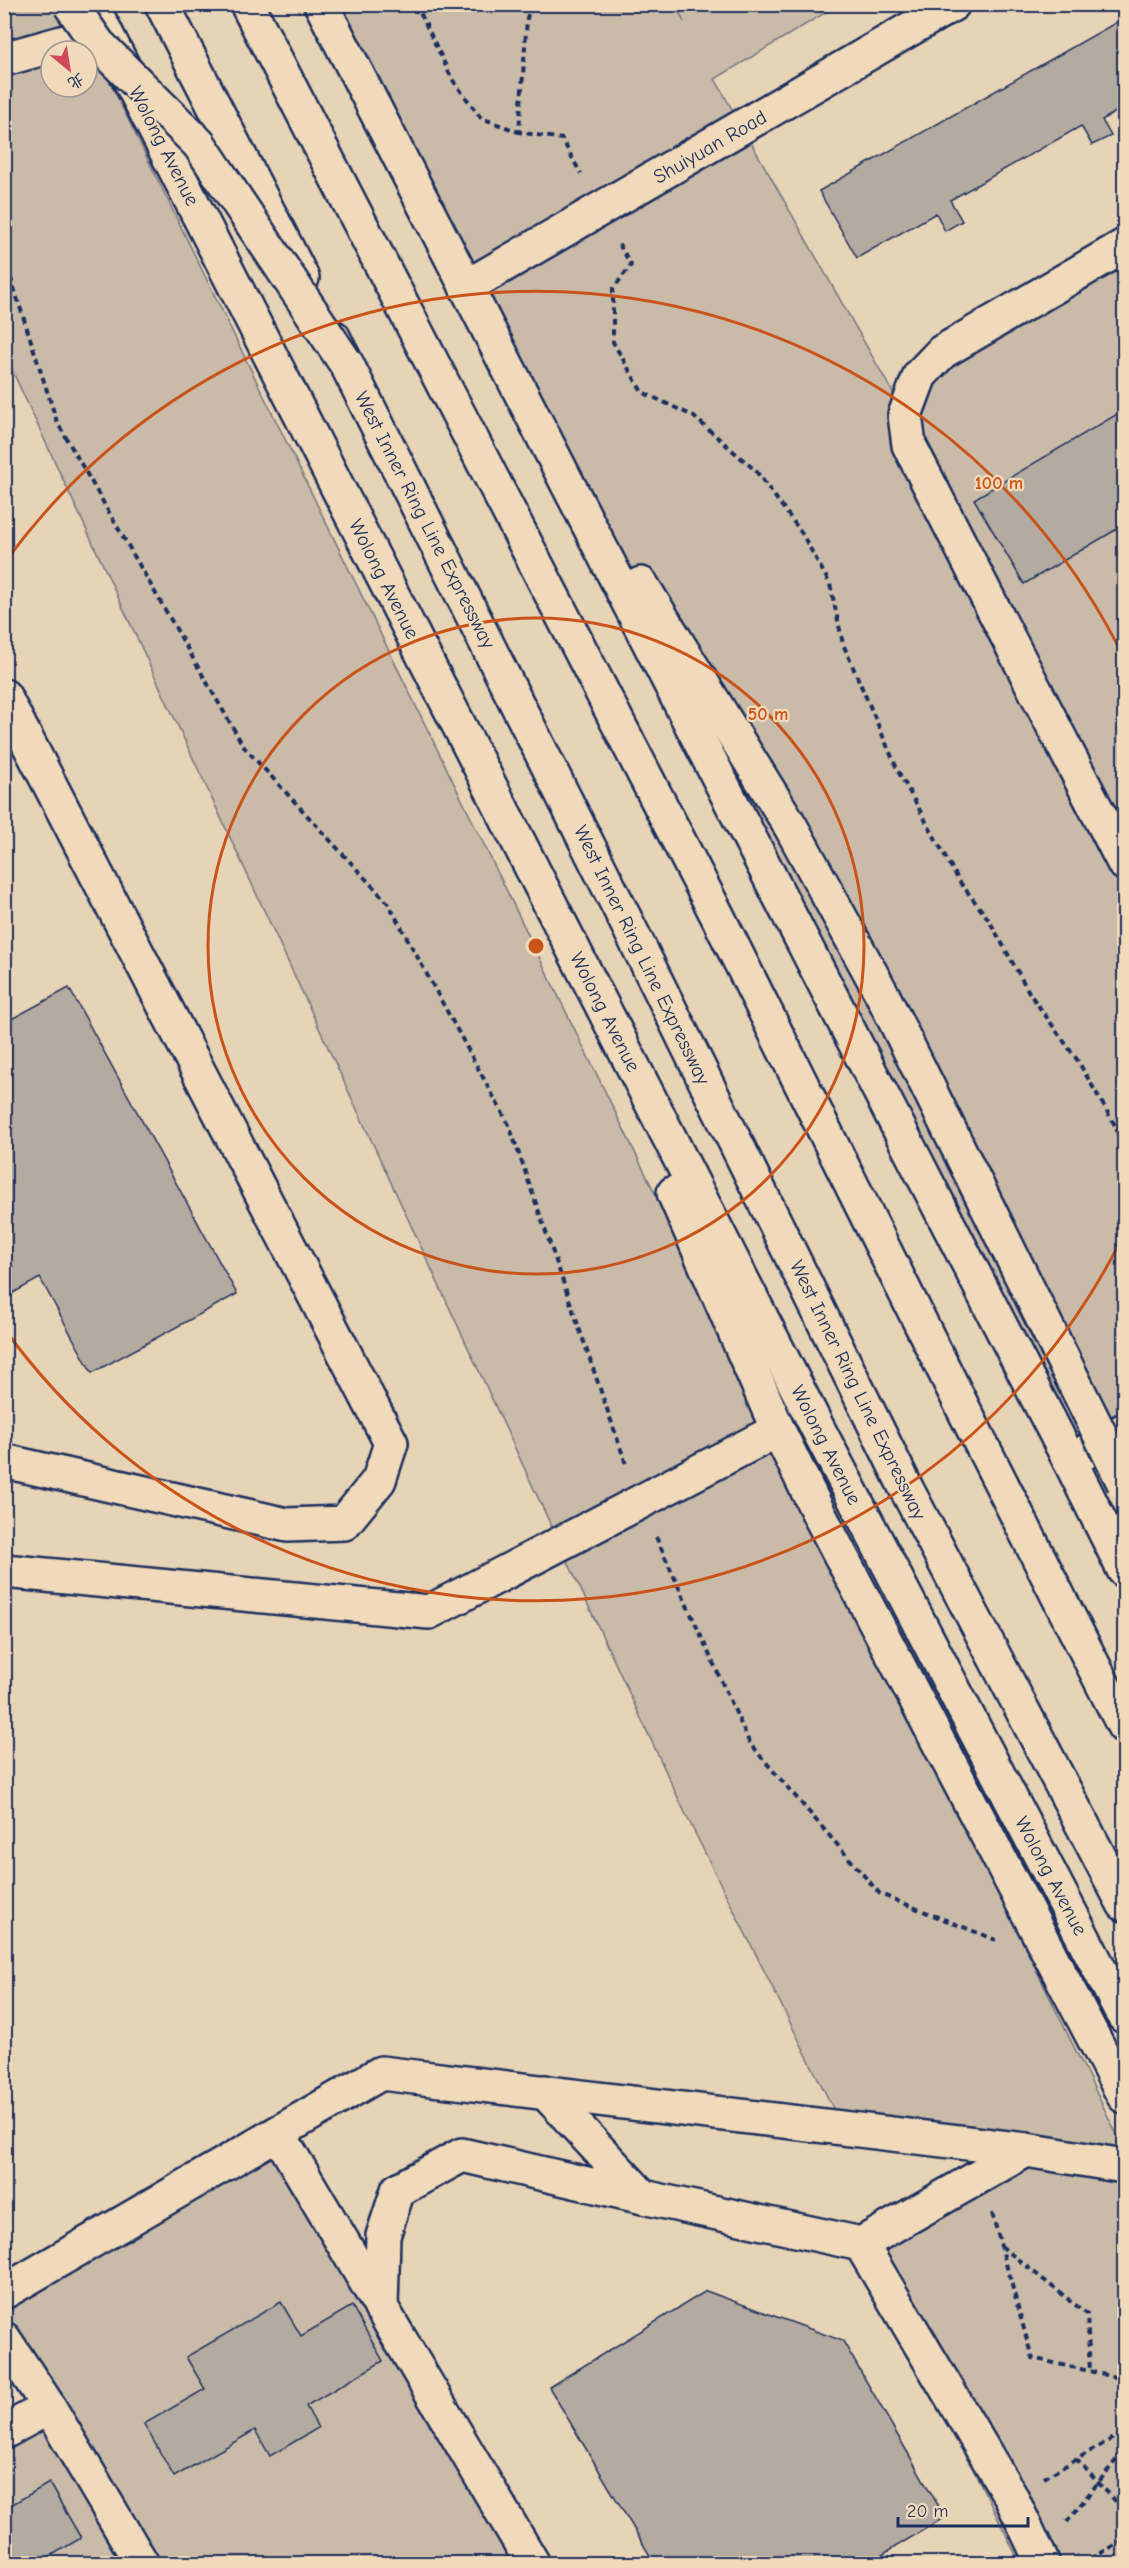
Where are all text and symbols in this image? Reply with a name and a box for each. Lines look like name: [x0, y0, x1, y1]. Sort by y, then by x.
north arrow: [39, 39, 99, 99]
text: 北: [65, 69, 87, 93]
street label: Wolong Avenue: [124, 82, 204, 210]
street label: Shuiyuan Road: [649, 105, 771, 189]
street label: West Inner Ring Line Expressway: [350, 388, 500, 653]
text: 100 m: [975, 473, 1023, 494]
street label: Wolong Avenue: [344, 515, 424, 643]
text: 50 m: [748, 704, 788, 725]
street label: West Inner Ring Line Expressway: [569, 822, 715, 1088]
centre of rings: [526, 936, 546, 956]
street label: Wolong Avenue: [565, 948, 645, 1076]
street label: West Inner Ring Line Expressway: [785, 1257, 931, 1523]
street label: Wolong Avenue: [786, 1381, 866, 1509]
street label: Wolong Avenue: [1010, 1813, 1092, 1939]
scale bar: [898, 2490, 1028, 2528]
text: 20 m: [907, 2501, 948, 2522]

